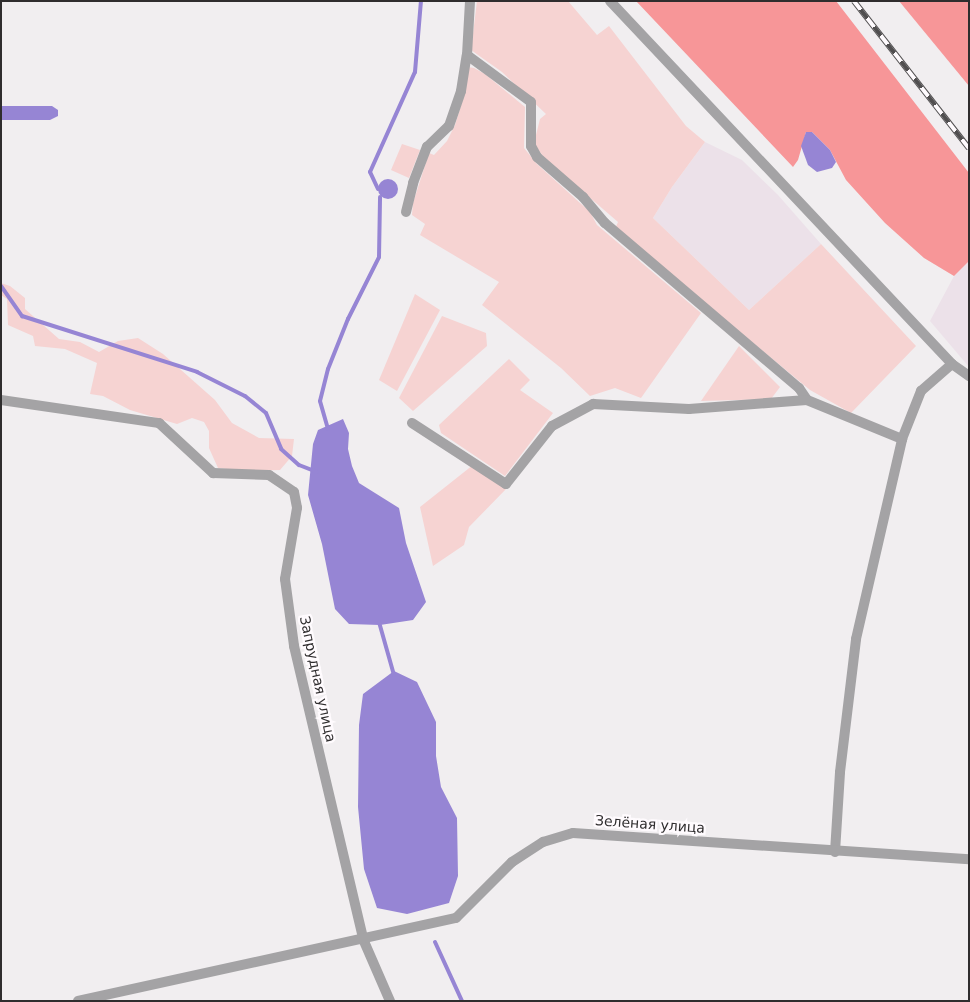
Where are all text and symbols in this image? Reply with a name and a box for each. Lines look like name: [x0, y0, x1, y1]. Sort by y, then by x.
street label: Запрудная улица: [296, 614, 340, 744]
street label: Зелёная улица: [594, 812, 706, 836]

